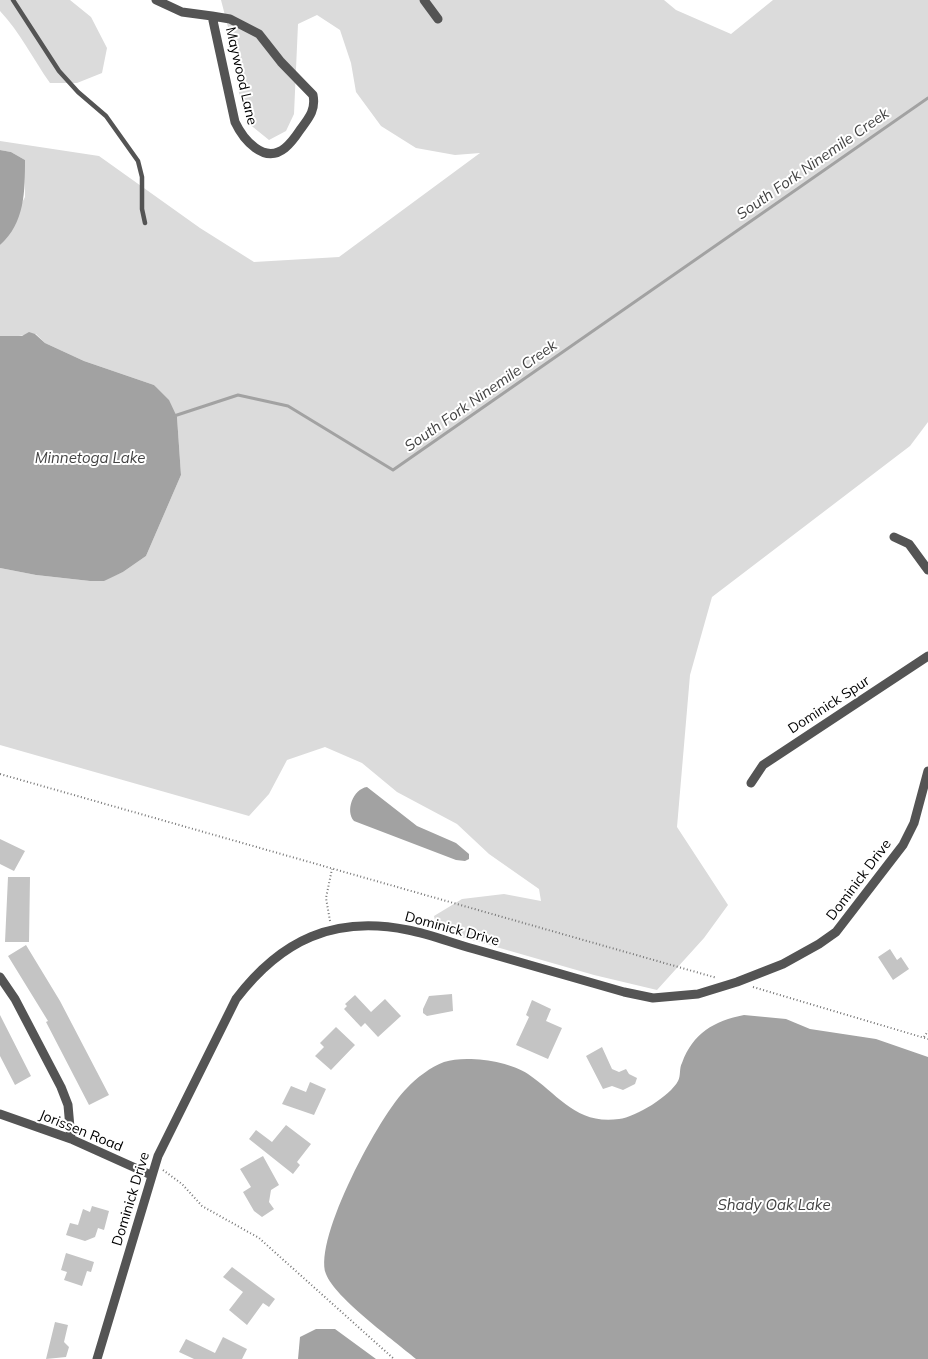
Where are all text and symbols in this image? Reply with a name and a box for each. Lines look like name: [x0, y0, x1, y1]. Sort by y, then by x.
street label: Maywood Lane: [222, 25, 260, 127]
water label: South Fork Ninemile Creek: [733, 104, 893, 224]
water label: South Fork Ninemile Creek: [401, 336, 561, 456]
water label: Minnetoga Lake: [35, 449, 145, 467]
street label: Dominick Spur: [785, 672, 873, 738]
street label: Dominick Drive: [823, 836, 895, 924]
street label: Dominick Drive: [403, 908, 501, 950]
street label: Jorissen Road: [37, 1107, 125, 1155]
street label: Dominick Drive: [109, 1150, 153, 1248]
water label: Shady Oak Lake: [717, 1196, 831, 1214]

